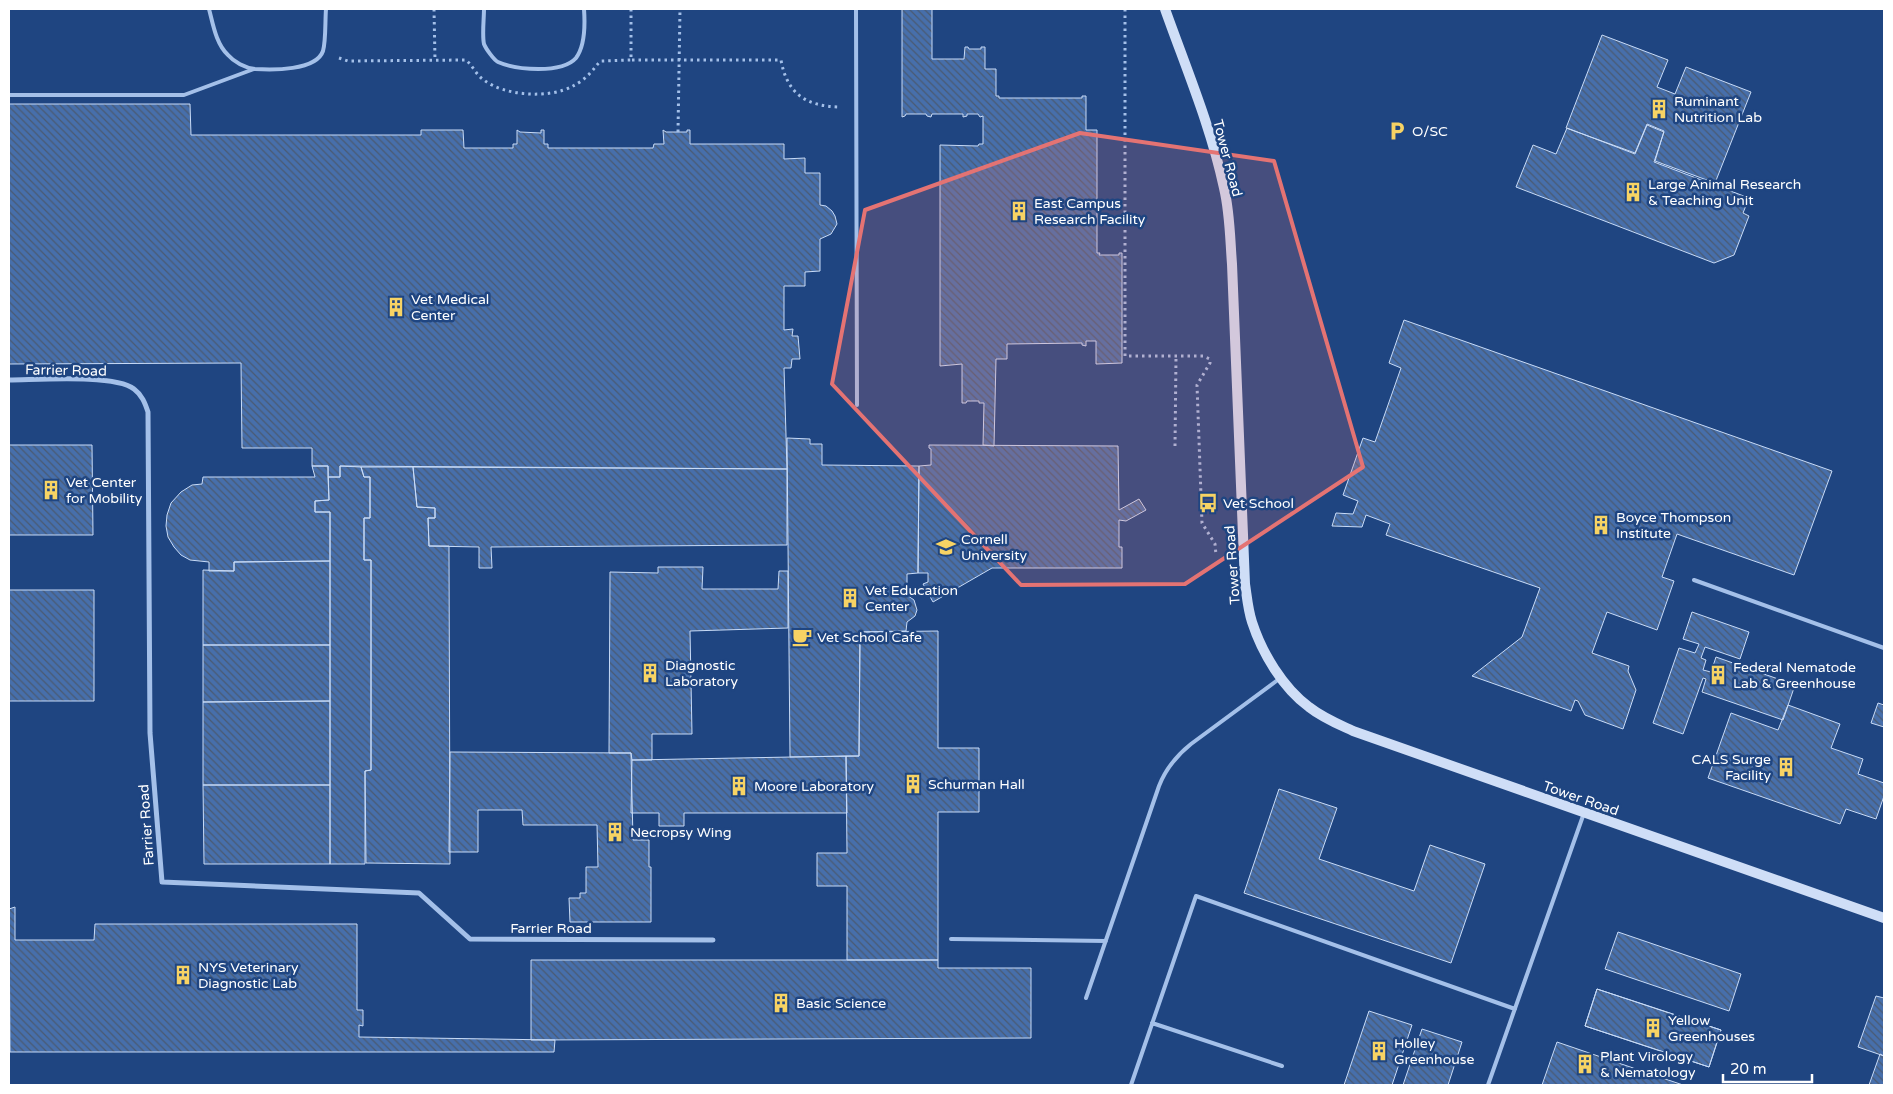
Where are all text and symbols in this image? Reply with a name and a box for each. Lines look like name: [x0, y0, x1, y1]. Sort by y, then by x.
place label: Ruminant Nutrition Lab: [1674, 93, 1762, 126]
building icon: Ruminant Nutrition Lab: [1648, 98, 1670, 120]
street label: Tower Road: [1209, 118, 1246, 199]
parking icon: O/SC: [1386, 120, 1408, 142]
place label: O/SC: [1412, 123, 1448, 140]
place label: Large Animal Research & Teaching Unit: [1648, 176, 1801, 209]
building icon: Large Animal Research & Teaching Unit: [1622, 181, 1644, 203]
place label: East Campus Research Facility: [1034, 195, 1146, 228]
building icon: East Campus Research Facility: [1008, 200, 1030, 222]
place label: Vet Medical Center: [411, 291, 489, 324]
building icon: Vet Medical Center: [385, 296, 407, 318]
street label: Farrier Road: [25, 361, 107, 380]
place label: Vet Center for Mobility: [66, 474, 143, 507]
building icon: Vet Center for Mobility: [40, 479, 62, 501]
bus stop icon: Vet School: [1197, 492, 1219, 514]
place label: Vet School: [1223, 495, 1294, 512]
place label: Boyce Thompson Institute: [1616, 509, 1731, 542]
building icon: Boyce Thompson Institute: [1590, 514, 1612, 536]
street label: Tower Road: [1221, 525, 1244, 605]
place label: Cornell University: [961, 531, 1027, 564]
school or university icon: Cornell University: [935, 536, 957, 558]
place label: Vet Education Center: [865, 582, 958, 615]
building icon: Vet Education Center: [839, 587, 861, 609]
cafe icon: Vet School Cafe: [791, 626, 813, 648]
place label: Vet School Cafe: [817, 629, 922, 646]
place label: Diagnostic Laboratory: [665, 657, 738, 690]
place label: Federal Nematode Lab & Greenhouse: [1733, 659, 1856, 692]
building icon: Diagnostic Laboratory: [639, 662, 661, 684]
building icon: Federal Nematode Lab & Greenhouse: [1707, 664, 1729, 686]
place label: CALS Surge Facility: [1692, 751, 1771, 784]
building icon: CALS Surge Facility: [1775, 756, 1797, 778]
building icon: Schurman Hall: [902, 773, 924, 795]
building icon: Moore Laboratory: [728, 775, 750, 797]
place label: Schurman Hall: [928, 776, 1025, 793]
place label: Moore Laboratory: [754, 778, 875, 795]
street label: Tower Road: [1541, 778, 1621, 819]
street label: Farrier Road: [135, 784, 158, 866]
building icon: Necropsy Wing: [604, 821, 626, 843]
place label: Necropsy Wing: [630, 824, 732, 841]
street label: Farrier Road: [510, 920, 592, 937]
place label: NYS Veterinary Diagnostic Lab: [198, 959, 299, 992]
building icon: NYS Veterinary Diagnostic Lab: [172, 964, 194, 986]
building icon: Basic Science: [770, 992, 792, 1014]
place label: Basic Science: [796, 995, 886, 1012]
place label: Yellow Greenhouses: [1668, 1012, 1755, 1045]
building icon: Yellow Greenhouses: [1642, 1017, 1664, 1039]
place label: Holley Greenhouse: [1394, 1035, 1474, 1068]
building icon: Holley Greenhouse: [1368, 1040, 1390, 1062]
place label: Plant Virology & Nematology: [1600, 1048, 1696, 1081]
scale bar: [1723, 1052, 1812, 1084]
building icon: Plant Virology & Nematology: [1574, 1053, 1596, 1075]
text: 20 m: [1730, 1060, 1767, 1078]

